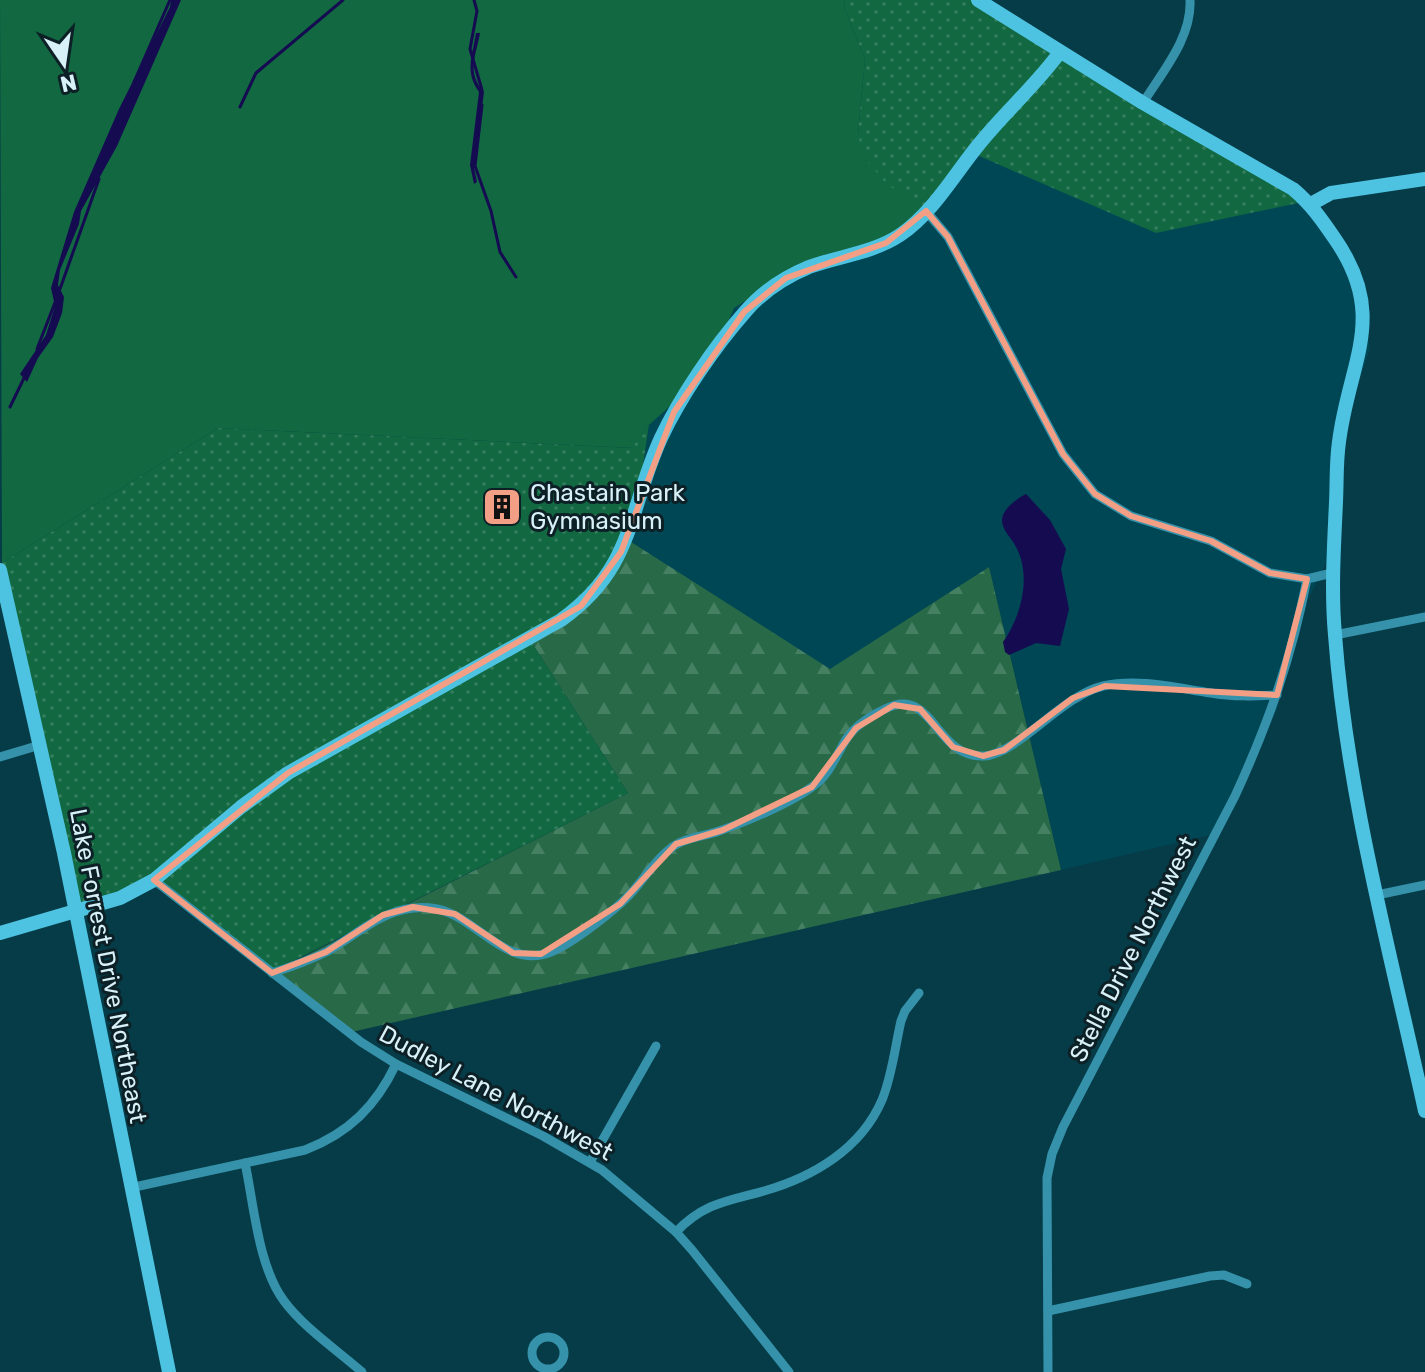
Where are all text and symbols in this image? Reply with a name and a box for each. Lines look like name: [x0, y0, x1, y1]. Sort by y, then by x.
north arrow: [24, 24, 104, 104]
text: N: [58, 68, 79, 98]
place label: Chastain Park Gymnasium: [530, 479, 685, 535]
building icon: Chastain Park Gymnasium: [481, 486, 523, 528]
street label: Lake Forrest Drive Northeast: [64, 806, 152, 1126]
street label: Stella Drive Northwest: [1064, 831, 1202, 1067]
street label: Dudley Lane Northwest: [374, 1019, 618, 1167]

